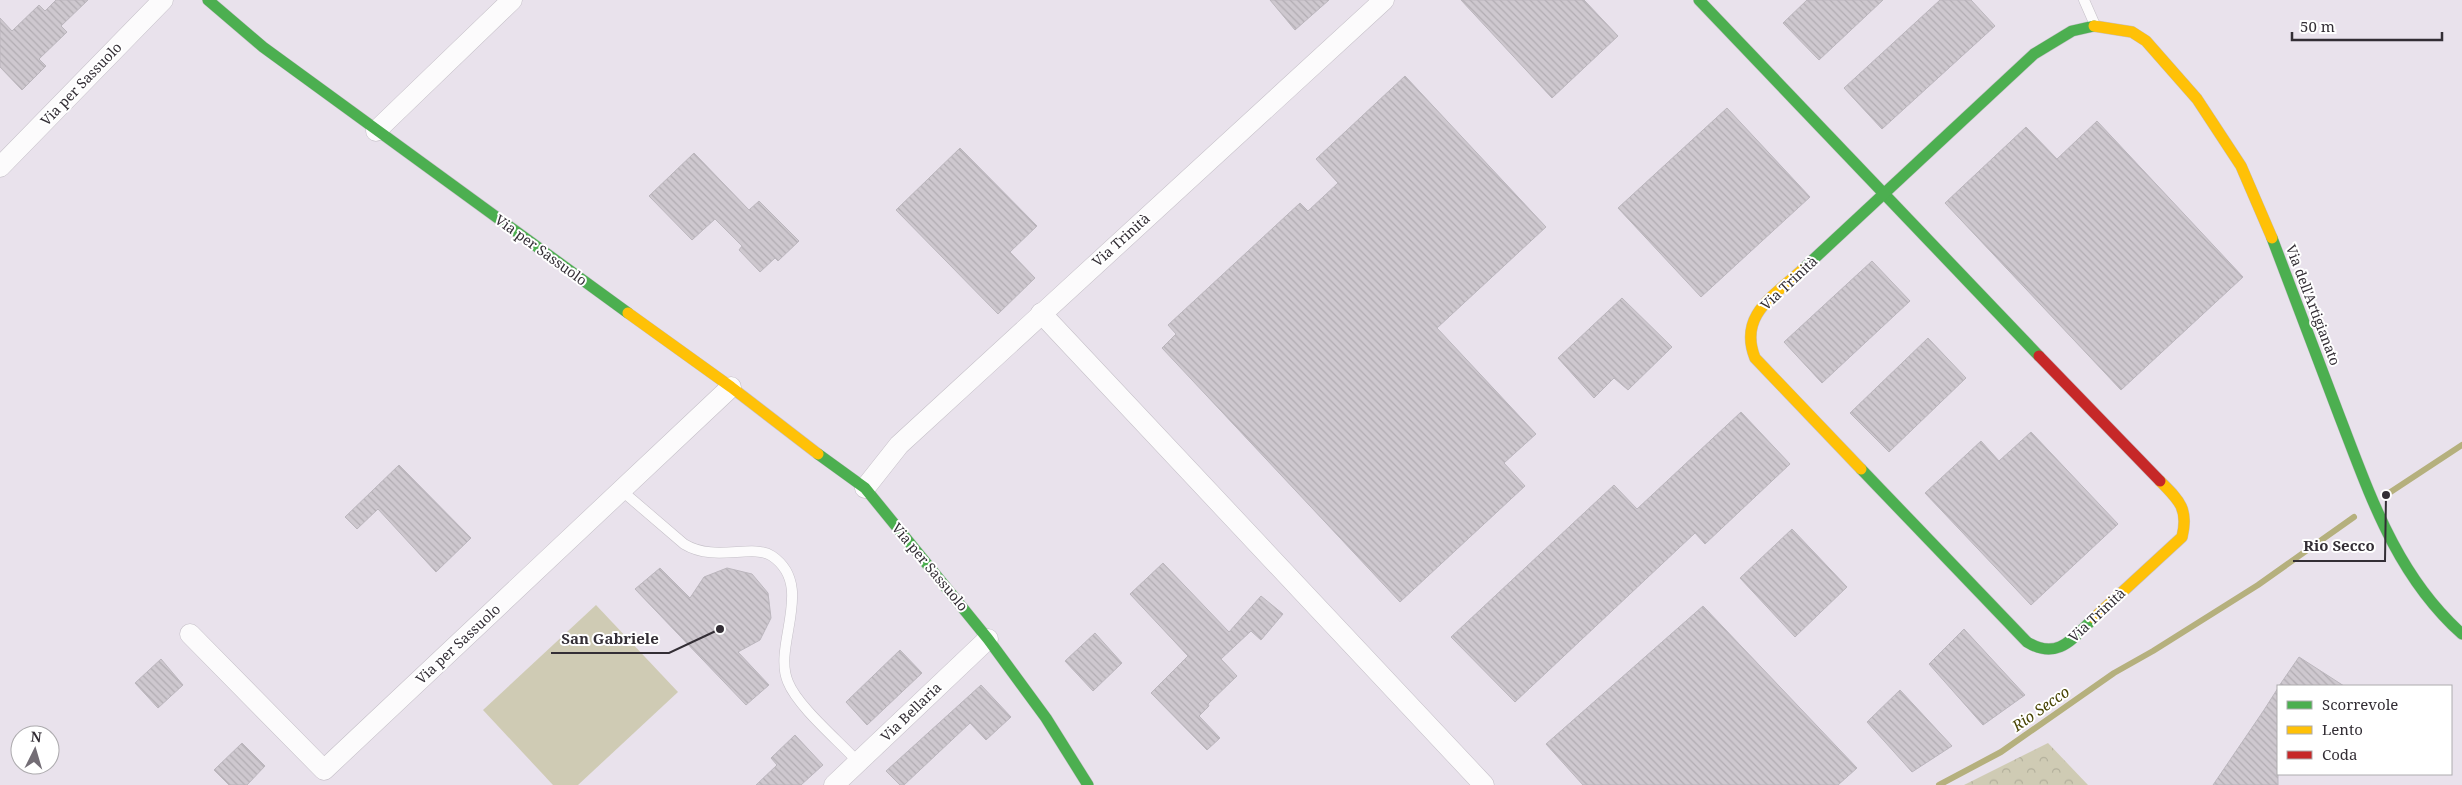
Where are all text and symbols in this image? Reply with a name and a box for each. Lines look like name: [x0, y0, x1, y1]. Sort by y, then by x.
scale bar: [2292, 10, 2442, 42]
text: 50 m: [2300, 16, 2335, 36]
street label: Via per Sassuolo: [36, 38, 125, 130]
street label: Via Trinità: [1088, 209, 1154, 271]
street label: Via per Sassuolo: [491, 210, 591, 289]
street label: Via dell'Artigianato: [2282, 242, 2345, 368]
street label: Via Trinità: [1756, 251, 1821, 314]
street label: Via per Sassuolo: [888, 519, 973, 615]
callout: Rio Secco: [2293, 531, 2385, 561]
text: Rio Secco: [2303, 535, 2375, 555]
street label: Via Trinità: [2064, 583, 2129, 646]
street label: Via per Sassuolo: [411, 599, 504, 688]
callout: San Gabriele: [551, 623, 669, 653]
text: San Gabriele: [561, 628, 659, 648]
street label: Via Bellaria: [876, 678, 945, 745]
water label: Rio Secco: [2007, 681, 2073, 736]
legend: [2277, 685, 2452, 775]
text: Scorrevole: [2322, 694, 2398, 714]
text: Lento: [2322, 719, 2363, 739]
north arrow: [10, 725, 60, 775]
text: N: [30, 727, 43, 746]
text: Coda: [2322, 744, 2358, 764]

